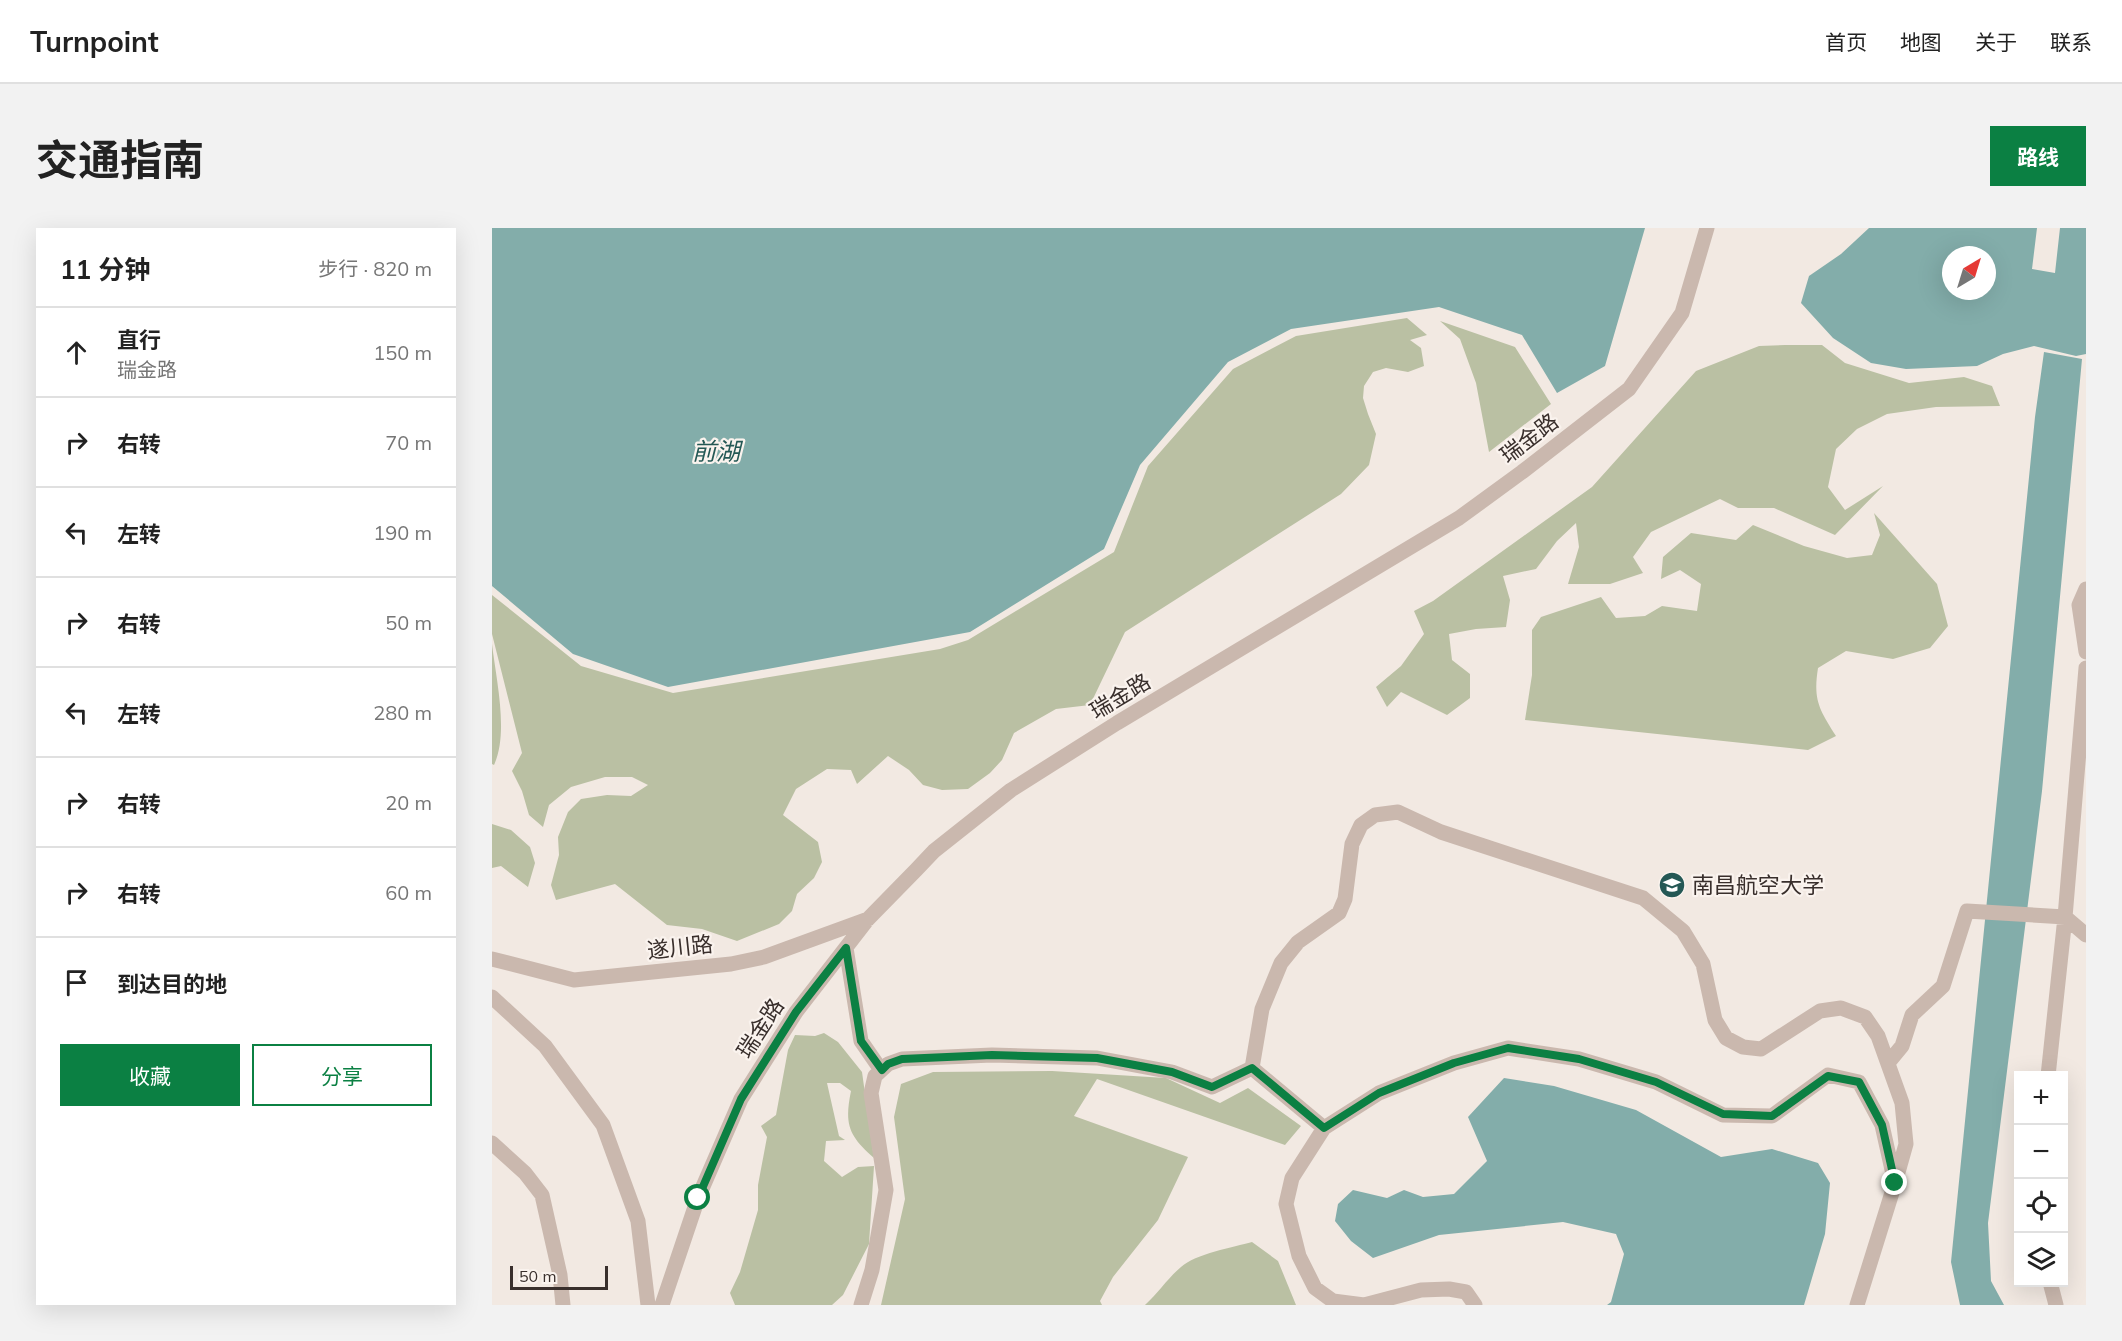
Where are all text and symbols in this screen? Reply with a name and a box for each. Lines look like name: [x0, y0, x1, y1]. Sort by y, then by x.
text: Turnpoint: [30, 24, 159, 59]
text: 首页: [1825, 29, 1867, 55]
text: 地图: [1900, 29, 1942, 55]
text: 关于: [1975, 29, 2017, 55]
text: 联系: [2050, 29, 2092, 55]
button: 路线: [1990, 126, 2086, 186]
text: 交通指南: [36, 133, 204, 186]
north arrow: [1942, 246, 1996, 300]
text: 11 分钟: [60, 253, 150, 286]
text: 步行 · 820 m: [318, 256, 432, 281]
text: 直行: [117, 326, 161, 354]
icon: ahead: [60, 336, 93, 369]
text: 150 m: [373, 340, 432, 365]
text: 瑞金路: [117, 357, 177, 382]
street label: 瑞金路: [1494, 407, 1564, 469]
icon: right: [60, 426, 93, 459]
text: 右转: [117, 430, 161, 458]
text: 70 m: [385, 430, 432, 455]
water label: 前湖: [692, 436, 744, 466]
icon: left: [60, 516, 93, 549]
text: 左转: [117, 520, 161, 548]
text: 190 m: [373, 520, 432, 545]
icon: right: [60, 606, 93, 639]
text: 右转: [117, 610, 161, 638]
text: 50 m: [385, 610, 432, 635]
street label: 瑞金路: [1084, 667, 1156, 725]
icon: left: [60, 696, 93, 729]
text: 左转: [117, 700, 161, 728]
text: 280 m: [373, 700, 432, 725]
icon: right: [60, 786, 93, 819]
text: 右转: [117, 790, 161, 818]
text: 20 m: [385, 790, 432, 815]
school or university icon: 南昌航空大学: [1657, 870, 1687, 900]
place label: 南昌航空大学: [1692, 871, 1824, 899]
icon: right: [60, 876, 93, 909]
text: 右转: [117, 880, 161, 908]
text: 60 m: [385, 880, 432, 905]
street label: 遂川路: [646, 930, 714, 964]
icon: arrive: [60, 966, 93, 999]
text: 到达目的地: [117, 970, 227, 998]
street label: 瑞金路: [730, 993, 790, 1063]
button: 收藏: [60, 1044, 240, 1106]
button: 分享: [252, 1044, 432, 1106]
map controls: [2014, 1071, 2068, 1287]
button: +: [2014, 1071, 2068, 1125]
button: −: [2014, 1125, 2068, 1179]
route end: [1881, 1169, 1907, 1195]
button: locate: [2014, 1179, 2068, 1233]
route start: [684, 1184, 710, 1210]
button: layers: [2014, 1233, 2068, 1287]
scale bar: [510, 1263, 608, 1290]
text: 50 m: [519, 1266, 556, 1286]

